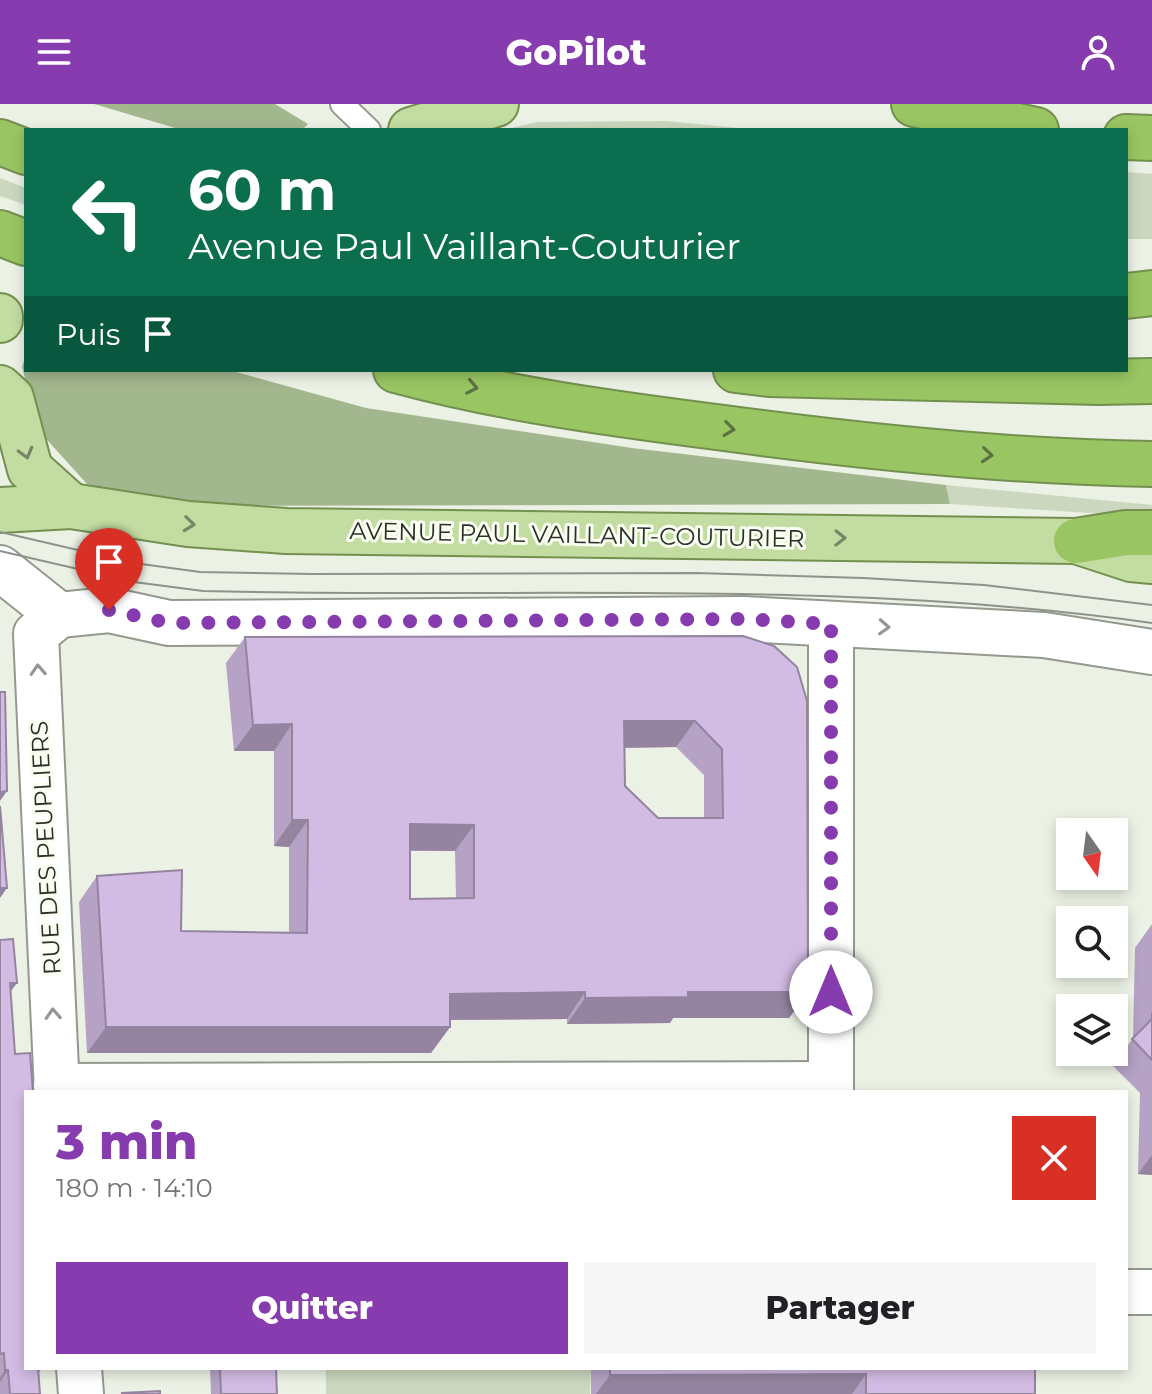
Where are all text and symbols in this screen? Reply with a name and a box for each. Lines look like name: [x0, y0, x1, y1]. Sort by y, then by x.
icon: menu: [32, 30, 76, 74]
text: GoPilot: [506, 30, 646, 74]
icon: person: [1076, 30, 1120, 74]
text: 60 m: [188, 156, 336, 224]
icon: left: [56, 160, 160, 264]
text: Avenue Paul Vaillant-Couturier: [188, 224, 741, 268]
icon: arrive: [136, 312, 180, 356]
text: Puis: [56, 316, 120, 353]
one-way arrow: [465, 378, 478, 395]
one-way arrow: [722, 420, 736, 437]
one-way arrow: [17, 446, 33, 460]
one-way arrow: [981, 446, 994, 463]
one-way arrow: [183, 515, 196, 532]
street label: AVENUE PAUL VAILLANT-COUTURIER: [349, 516, 805, 553]
pin: [75, 528, 143, 610]
one-way arrow: [834, 530, 847, 547]
icon: arrive: [87, 540, 131, 584]
one-way arrow: [878, 618, 891, 635]
one-way arrow: [29, 663, 46, 676]
street label: RUE DES PEUPLIERS: [24, 720, 67, 976]
north arrow: [1056, 818, 1128, 890]
map controls: [1056, 818, 1128, 1066]
button: search: [1056, 906, 1128, 978]
position arrow: [789, 950, 873, 1034]
button: layers: [1056, 994, 1128, 1066]
one-way arrow: [44, 1007, 61, 1020]
text: 3 min: [56, 1113, 198, 1171]
button: close: [1012, 1116, 1096, 1200]
text: 180 m · 14:10: [56, 1172, 213, 1204]
button: Quitter: [56, 1262, 568, 1354]
button: Partager: [584, 1262, 1096, 1354]

